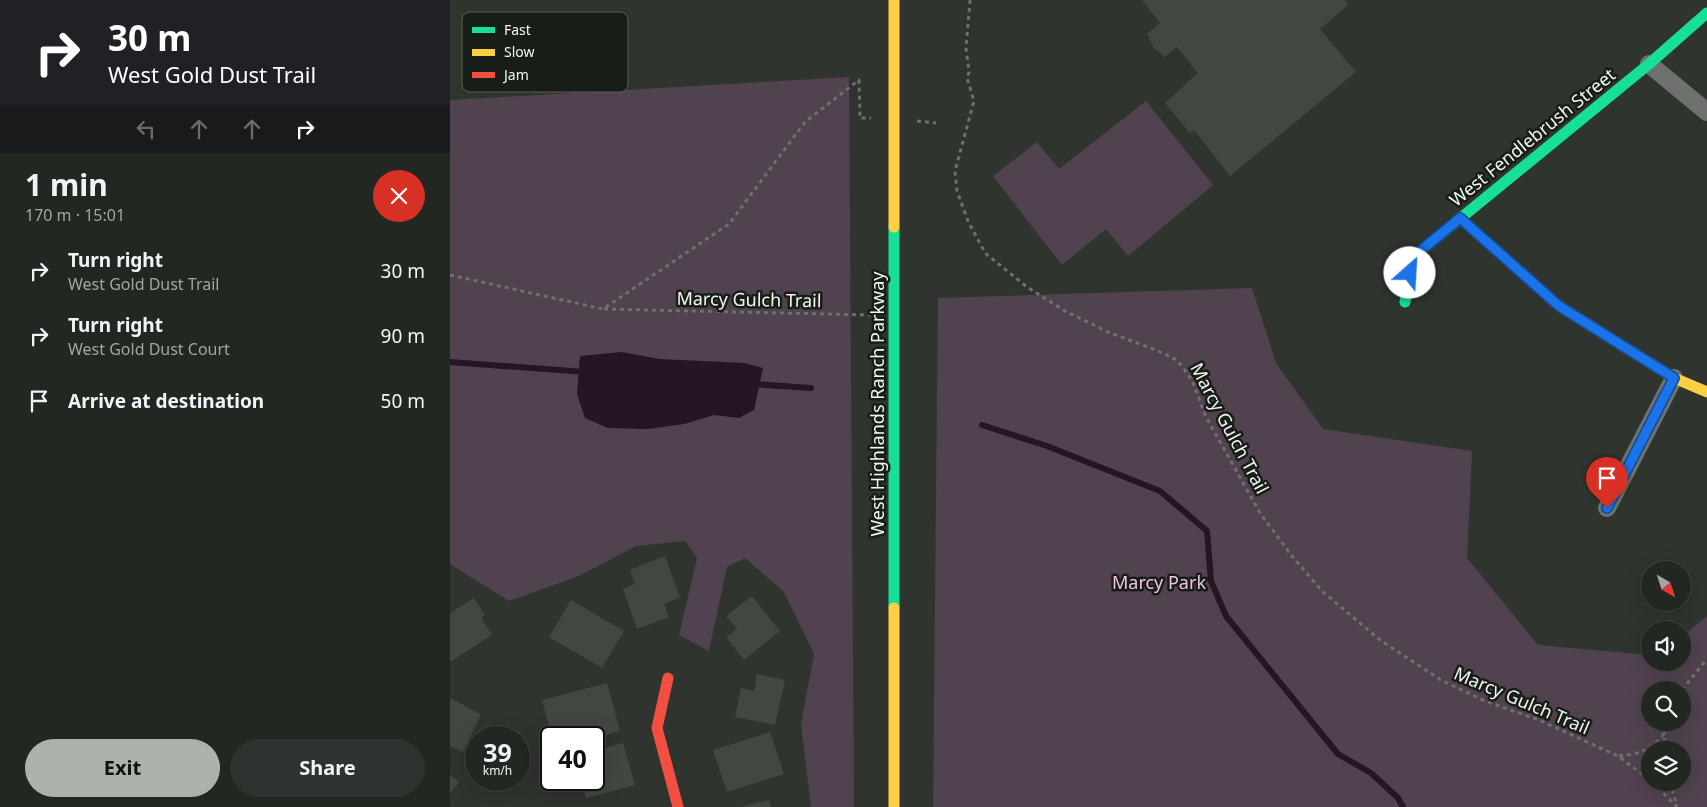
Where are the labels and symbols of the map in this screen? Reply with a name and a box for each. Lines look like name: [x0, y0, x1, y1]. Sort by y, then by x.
legend: [462, 12, 628, 92]
text: Fast: [504, 20, 531, 39]
text: Slow: [504, 42, 535, 61]
street label: West Fendlebrush Street: [1444, 62, 1620, 211]
text: Jam: [502, 65, 529, 84]
position arrow: [1383, 246, 1435, 298]
street label: West Highlands Ranch Parkway: [865, 271, 889, 537]
street label: Marcy Gulch Trail: [676, 286, 822, 312]
street label: Marcy Gulch Trail: [1185, 358, 1275, 498]
pin: [1586, 457, 1628, 508]
north arrow: [1641, 561, 1691, 611]
park label: Marcy Park: [1112, 570, 1206, 594]
street label: Marcy Gulch Trail: [1451, 661, 1593, 739]
speed limit sign: 40: [540, 726, 605, 791]

